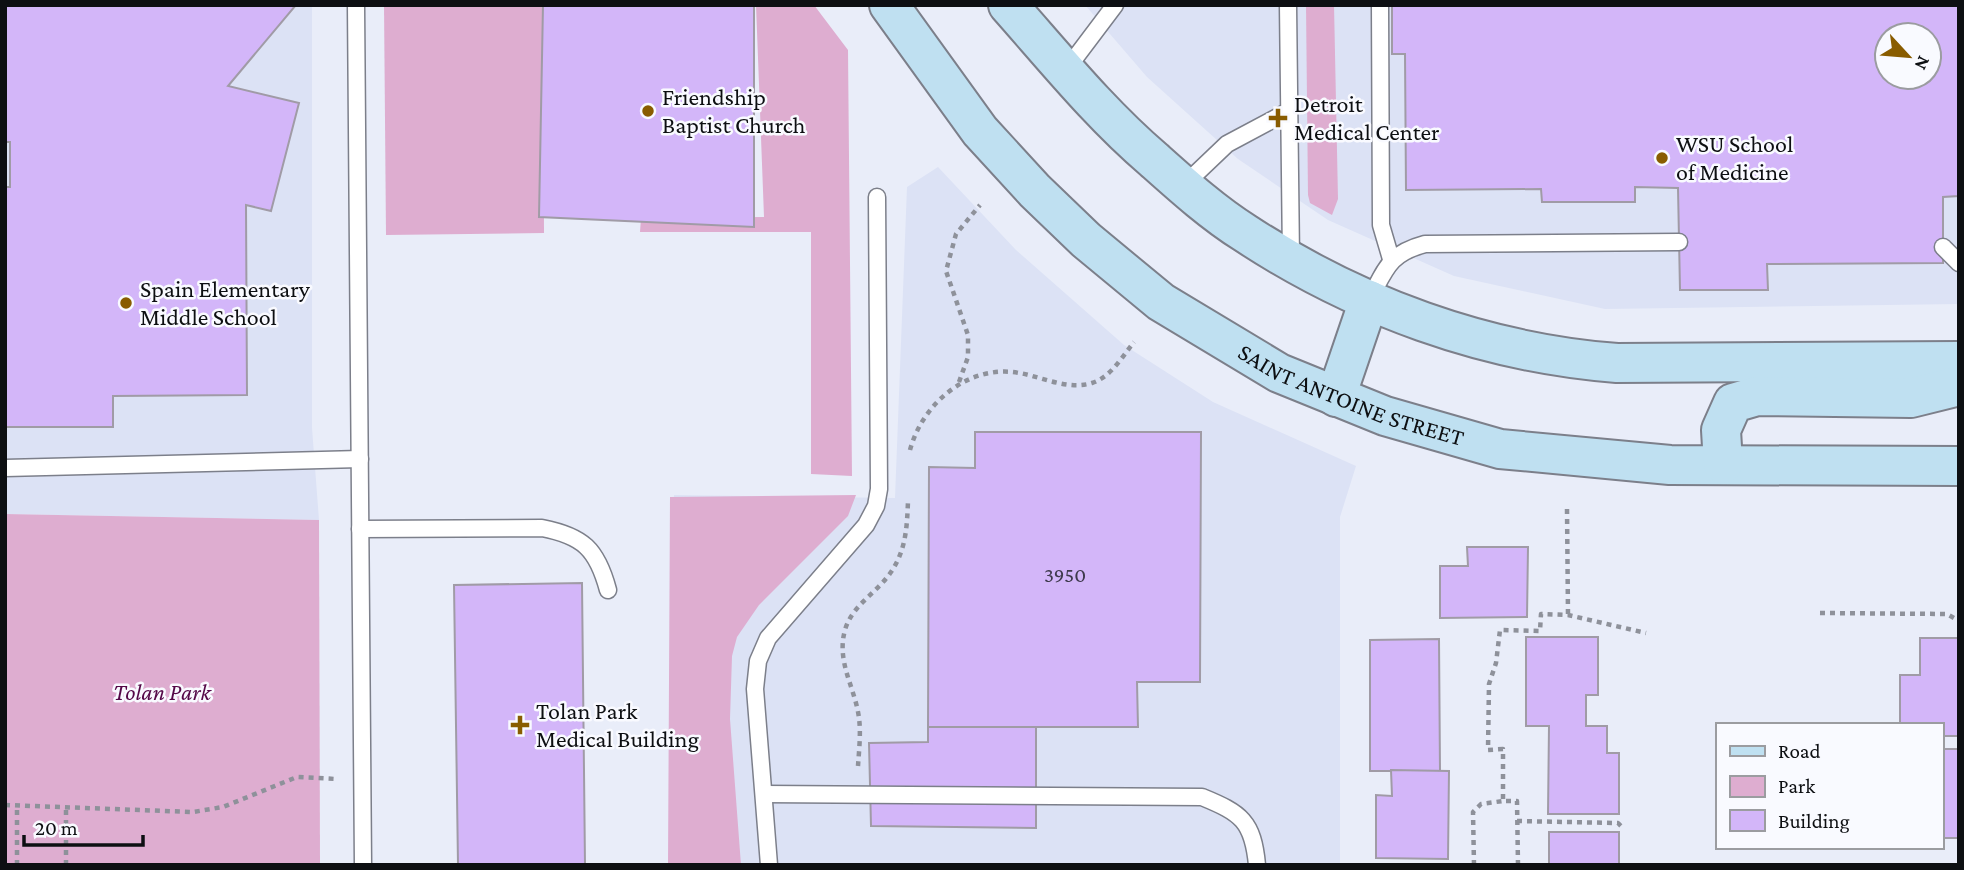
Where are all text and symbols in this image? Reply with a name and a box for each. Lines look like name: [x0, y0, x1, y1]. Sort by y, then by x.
north arrow: [1873, 21, 1943, 91]
text: N: [1911, 53, 1935, 74]
place label: Friendship Baptist Church: [662, 83, 806, 138]
place label: Detroit Medical Center: [1294, 90, 1440, 145]
marker: Friendship Baptist Church: [640, 103, 656, 119]
marker: Detroit Medical Center: [1268, 108, 1288, 128]
place label: WSU School of Medicine: [1676, 130, 1793, 185]
marker: WSU School of Medicine: [1654, 150, 1670, 166]
place label: Spain Elementary Middle School: [140, 275, 311, 330]
marker: Spain Elementary Middle School: [118, 295, 134, 311]
street label: SAINT ANTOINE STREET: [1234, 338, 1467, 451]
house number: 3950: [1044, 563, 1086, 587]
park label: Tolan Park: [113, 678, 212, 705]
place label: Tolan Park Medical Building: [536, 697, 700, 752]
marker: Tolan Park Medical Building: [510, 715, 530, 735]
legend: [1716, 723, 1943, 849]
text: Road: [1778, 739, 1821, 763]
text: Park: [1778, 774, 1815, 798]
scale bar: [24, 804, 144, 848]
text: Building: [1778, 809, 1850, 833]
text: 20 m: [35, 816, 78, 840]

